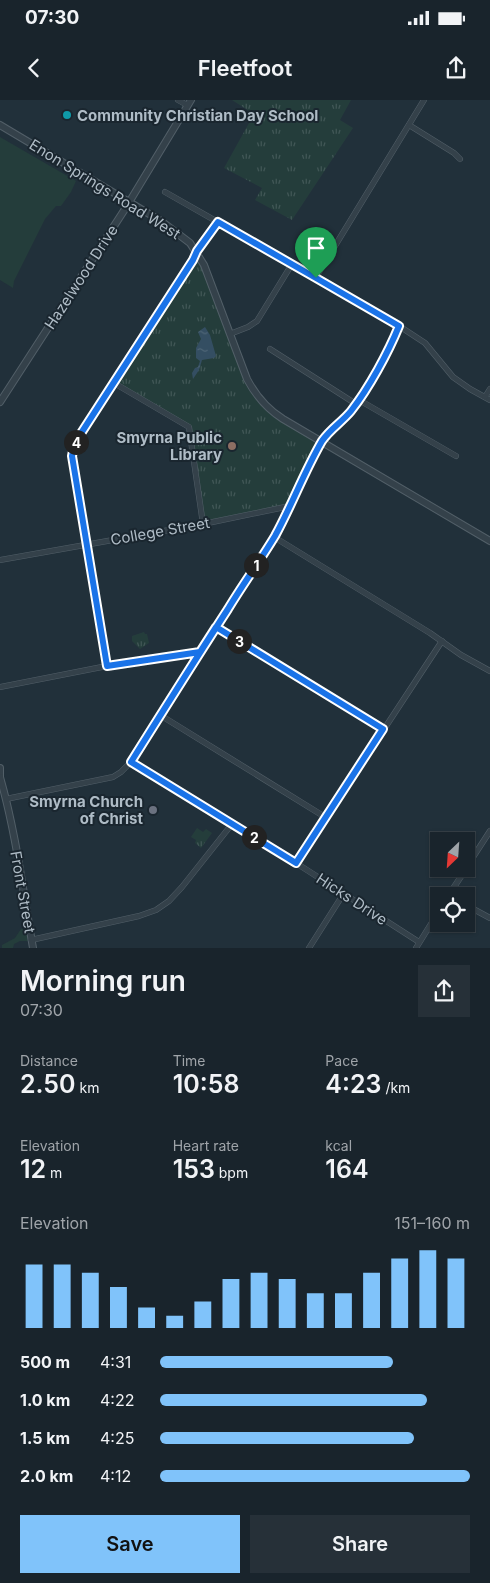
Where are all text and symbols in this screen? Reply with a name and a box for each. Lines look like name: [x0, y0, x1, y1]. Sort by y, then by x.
text: 07:30: [25, 6, 79, 29]
icon: back: [20, 54, 48, 82]
icon: share: [442, 54, 470, 82]
text: Fleetfoot: [198, 55, 292, 81]
place label: Community Christian Day School: [77, 106, 318, 125]
marker: Community Christian Day School: [61, 109, 73, 121]
street label: Enon Springs Road West: [26, 135, 184, 243]
street label: Hazelwood Drive: [40, 221, 122, 333]
pin: [295, 227, 337, 278]
icon: arrive: [302, 234, 330, 262]
place label: Smyrna Public Library: [116, 428, 222, 464]
pin: 4: [64, 430, 88, 454]
text: 4: [72, 434, 81, 451]
marker: Smyrna Public Library: [226, 440, 238, 452]
street label: College Street: [109, 513, 211, 549]
pin: 1: [244, 552, 268, 578]
text: 1: [253, 557, 260, 574]
pin: 3: [226, 628, 252, 654]
text: 3: [235, 633, 244, 650]
place label: Smyrna Church of Christ: [29, 792, 143, 828]
marker: Smyrna Church of Christ: [147, 804, 159, 816]
pin: 2: [242, 824, 266, 850]
text: 2: [250, 829, 259, 846]
north arrow: [430, 832, 475, 878]
map controls: [430, 832, 475, 932]
street label: Front Street: [6, 849, 40, 935]
street label: Hicks Drive: [313, 869, 391, 929]
button: locate: [430, 887, 475, 932]
text: Morning run: [20, 964, 186, 998]
button: share: [418, 965, 470, 1017]
text: 07:30: [20, 1000, 63, 1020]
text: Distance: [20, 1052, 78, 1069]
text: Time: [173, 1052, 206, 1069]
text: Pace: [325, 1052, 358, 1069]
text: 2.50: [20, 1069, 76, 1099]
text: 10:58: [173, 1069, 239, 1099]
text: 4:23: [325, 1069, 381, 1099]
text: km: [76, 1079, 99, 1096]
text: /km: [381, 1079, 410, 1096]
text: Elevation: [20, 1137, 80, 1154]
text: Heart rate: [173, 1137, 239, 1154]
text: kcal: [325, 1137, 352, 1154]
text: 12: [20, 1154, 46, 1184]
text: 153: [173, 1154, 215, 1184]
text: 164: [325, 1154, 369, 1184]
text: m: [46, 1164, 62, 1181]
text: bpm: [215, 1164, 248, 1181]
text: Elevation: [20, 1213, 89, 1233]
text: 151–160 m: [394, 1213, 470, 1233]
text: 500 m: [20, 1352, 70, 1372]
text: 4:31: [100, 1352, 131, 1372]
text: 1.0 km: [20, 1390, 70, 1410]
text: 4:22: [100, 1390, 134, 1410]
text: 1.5 km: [20, 1428, 70, 1448]
text: 4:25: [100, 1428, 134, 1448]
text: 2.0 km: [20, 1466, 73, 1486]
text: 4:12: [100, 1466, 131, 1486]
button: Save: [20, 1515, 240, 1573]
button: Share: [250, 1515, 470, 1573]

